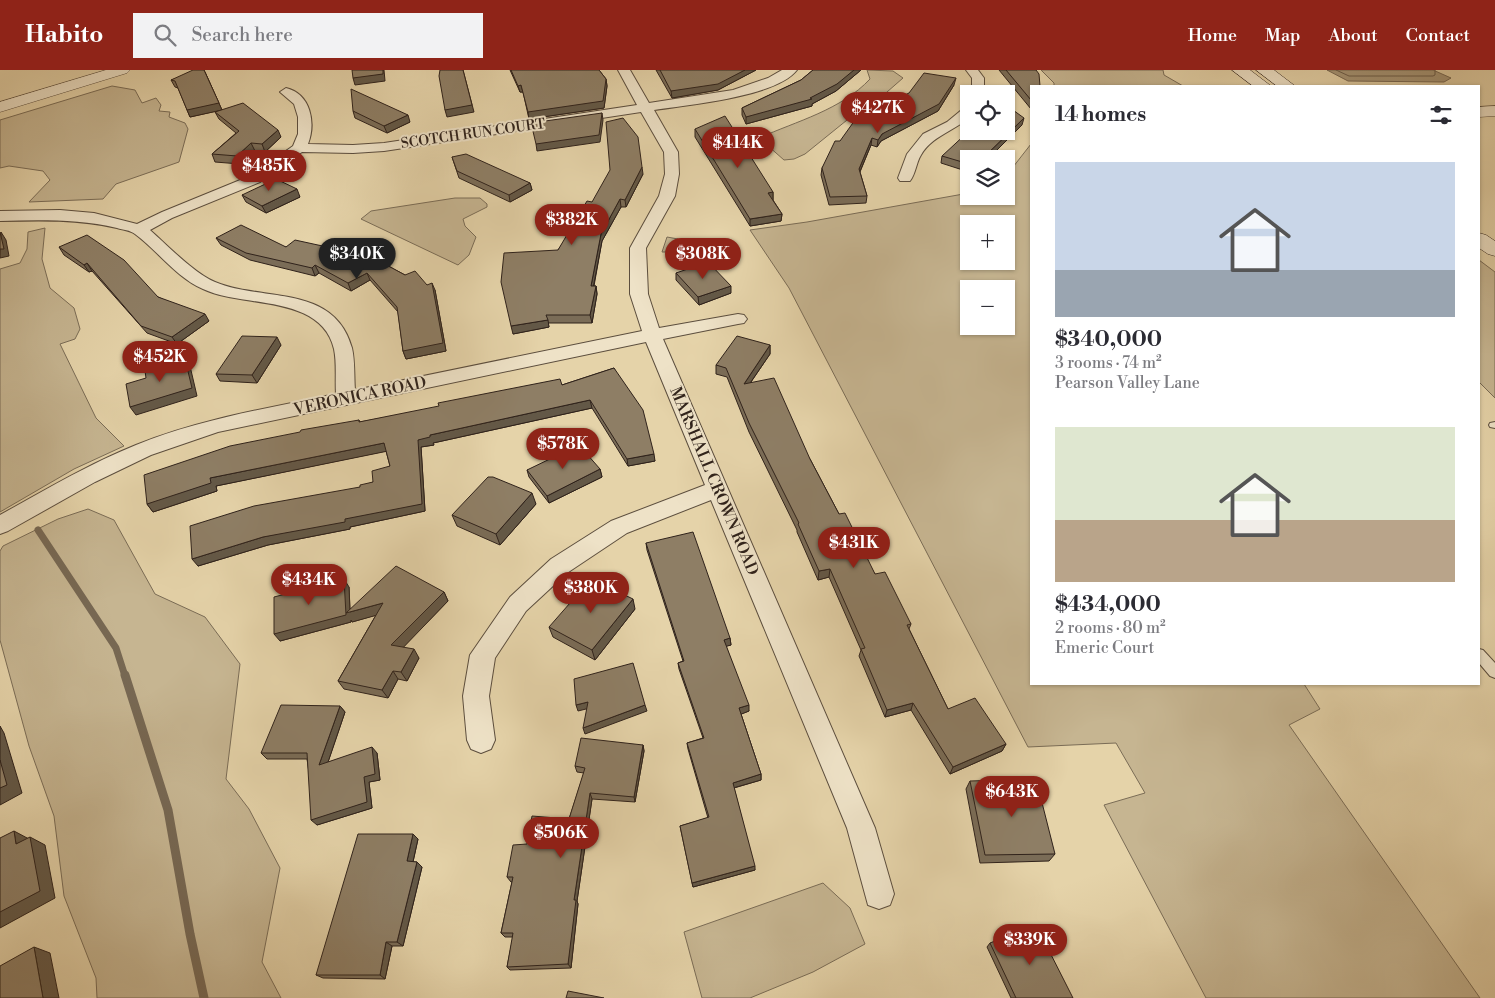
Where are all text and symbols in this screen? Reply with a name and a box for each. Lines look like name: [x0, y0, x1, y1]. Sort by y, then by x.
search box: [133, 13, 483, 58]
text: Habito: [25, 20, 103, 50]
icon: search: [151, 21, 179, 49]
text: Search here: [191, 23, 293, 47]
text: Home: [1188, 24, 1237, 47]
text: Map: [1265, 24, 1301, 47]
text: About: [1329, 24, 1378, 47]
text: Contact: [1406, 24, 1470, 47]
map controls: [960, 85, 1015, 335]
button: locate: [960, 85, 1015, 140]
pin: $427K: [843, 92, 913, 134]
text: $427K: [852, 98, 904, 118]
icon: filters: [1427, 101, 1455, 129]
text: 14 homes: [1055, 102, 1146, 128]
street label: SCOTCH RUN COURT: [400, 115, 546, 153]
pin: $414K: [703, 126, 773, 169]
text: $414K: [713, 133, 763, 153]
pin: $485K: [234, 150, 304, 192]
button: layers: [960, 150, 1015, 205]
text: $485K: [242, 156, 296, 176]
icon: home: [1210, 195, 1300, 285]
pin: $382K: [537, 204, 607, 246]
text: $382K: [546, 210, 598, 230]
button: +: [960, 215, 1015, 270]
pin: $340K: [322, 238, 392, 280]
pin: $308K: [668, 238, 738, 280]
text: $340K: [330, 244, 384, 264]
text: $308K: [676, 244, 730, 264]
button: −: [960, 280, 1015, 335]
text: $340,000: [1055, 327, 1162, 353]
pin: $452K: [125, 340, 195, 383]
text: $452K: [133, 347, 187, 367]
text: 3 rooms · 74 m²: [1055, 353, 1162, 373]
street label: VERONICA ROAD: [291, 372, 428, 420]
text: Pearson Valley Lane: [1055, 373, 1200, 393]
street label: MARSHALL CROWN ROAD: [665, 384, 763, 578]
pin: $578K: [528, 428, 598, 470]
text: $578K: [537, 434, 589, 454]
icon: home: [1210, 460, 1300, 550]
pin: $431K: [819, 526, 889, 569]
text: $431K: [829, 533, 879, 553]
pin: $434K: [274, 564, 344, 606]
text: $434K: [282, 570, 336, 590]
pin: $380K: [556, 572, 626, 614]
text: $380K: [564, 578, 618, 598]
text: $434,000: [1055, 592, 1161, 618]
text: 2 rooms · 80 m²: [1055, 618, 1166, 638]
text: Emeric Court: [1055, 638, 1154, 658]
pin: $643K: [977, 776, 1047, 818]
text: $643K: [985, 782, 1039, 802]
pin: $506K: [526, 816, 596, 859]
text: $506K: [534, 823, 588, 843]
pin: $339K: [995, 924, 1065, 966]
text: $339K: [1004, 930, 1056, 950]

